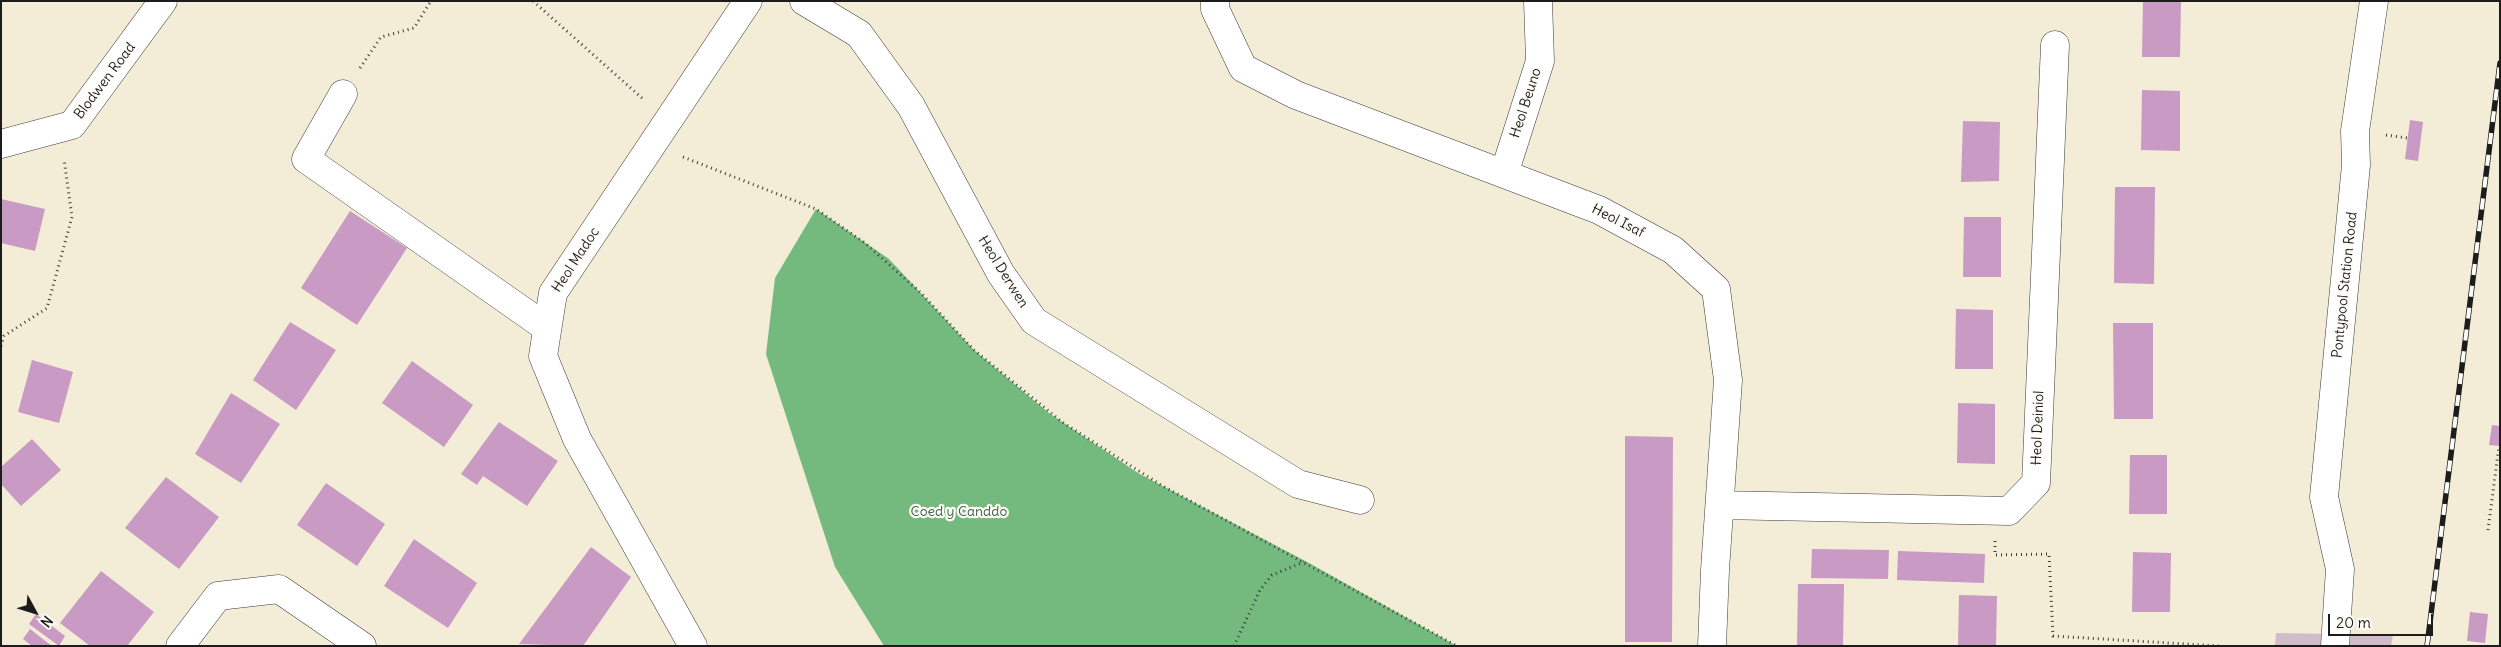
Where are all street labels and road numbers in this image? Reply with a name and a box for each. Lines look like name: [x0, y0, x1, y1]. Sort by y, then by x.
street label: Blodwen Road: [71, 40, 139, 122]
street label: Heol Beuno: [1507, 66, 1545, 140]
street label: Heol Isaf: [1589, 201, 1647, 241]
street label: Pontypool Station Road: [2329, 211, 2361, 359]
street label: Heol Madoc: [549, 224, 603, 296]
street label: Heol Derwen: [974, 233, 1032, 311]
street label: Heol Deiniol: [2028, 390, 2048, 466]

